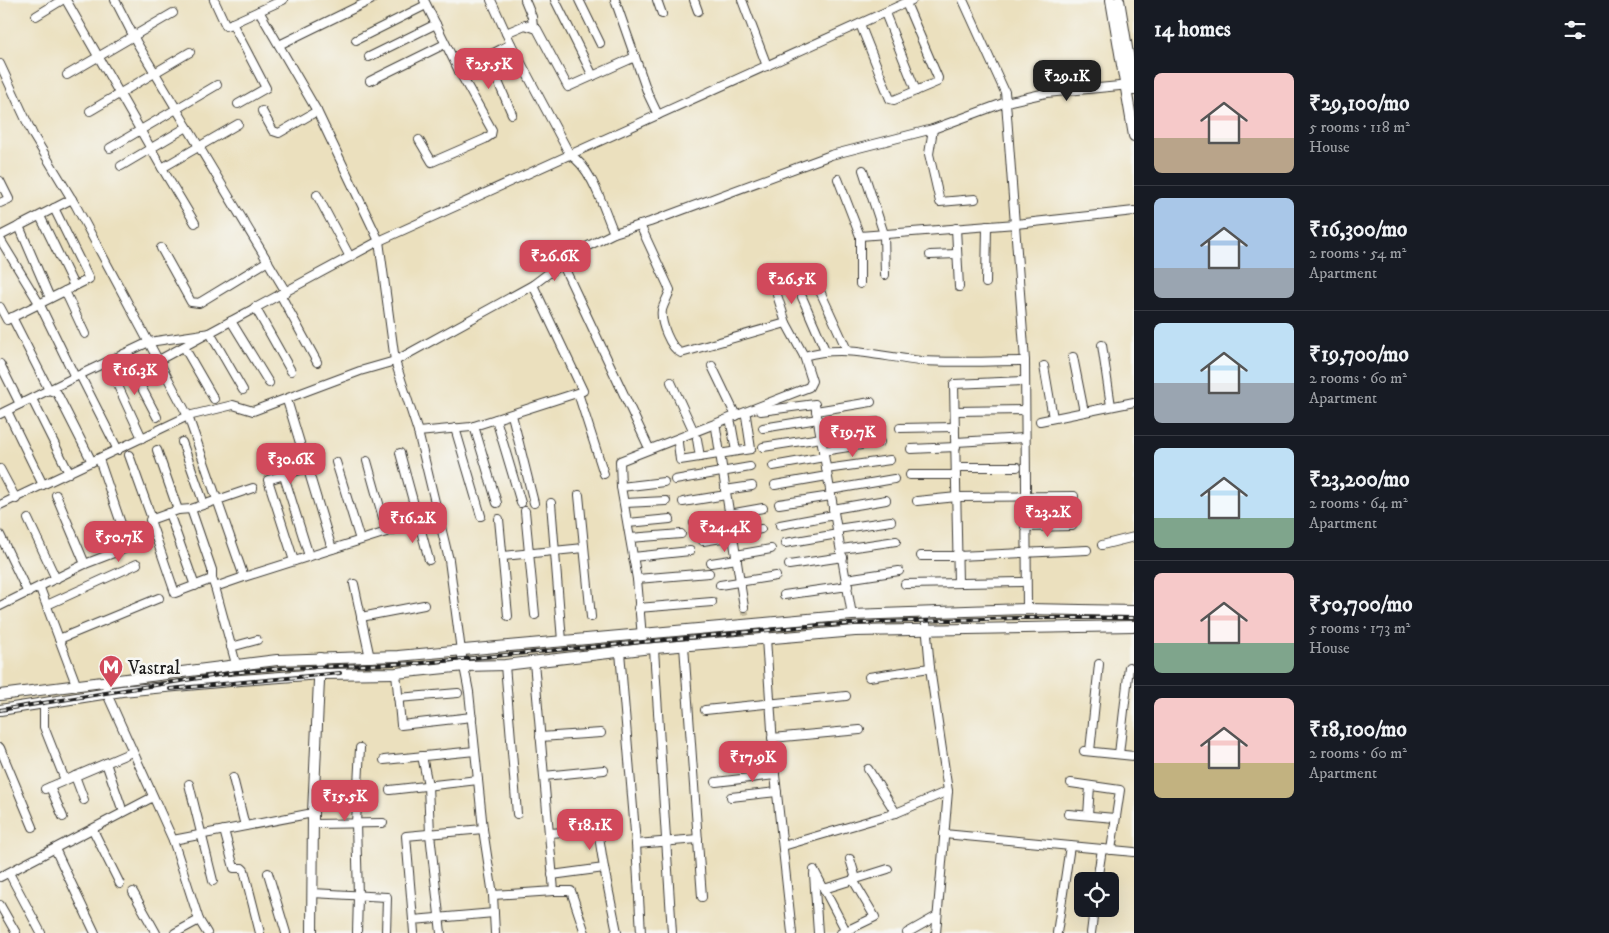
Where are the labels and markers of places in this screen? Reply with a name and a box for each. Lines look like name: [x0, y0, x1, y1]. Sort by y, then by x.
pin: ₹25.5K: [448, 48, 530, 90]
pin: ₹29.1K: [1026, 59, 1108, 102]
pin: ₹26.6K: [514, 240, 596, 282]
pin: ₹26.5K: [751, 262, 833, 305]
pin: ₹16.3K: [94, 354, 176, 396]
pin: ₹19.7K: [812, 416, 894, 458]
pin: ₹30.6K: [250, 442, 332, 485]
pin: ₹23.2K: [1007, 496, 1089, 538]
pin: ₹16.2K: [372, 502, 454, 544]
pin: ₹24.4K: [684, 510, 766, 553]
pin: ₹50.7K: [78, 520, 160, 563]
metro station icon: Vastral: [98, 654, 124, 688]
place label: Vastral: [127, 657, 180, 680]
pin: ₹17.9K: [712, 740, 794, 783]
pin: ₹15.5K: [304, 780, 386, 822]
pin: ₹18.1K: [549, 808, 631, 851]

